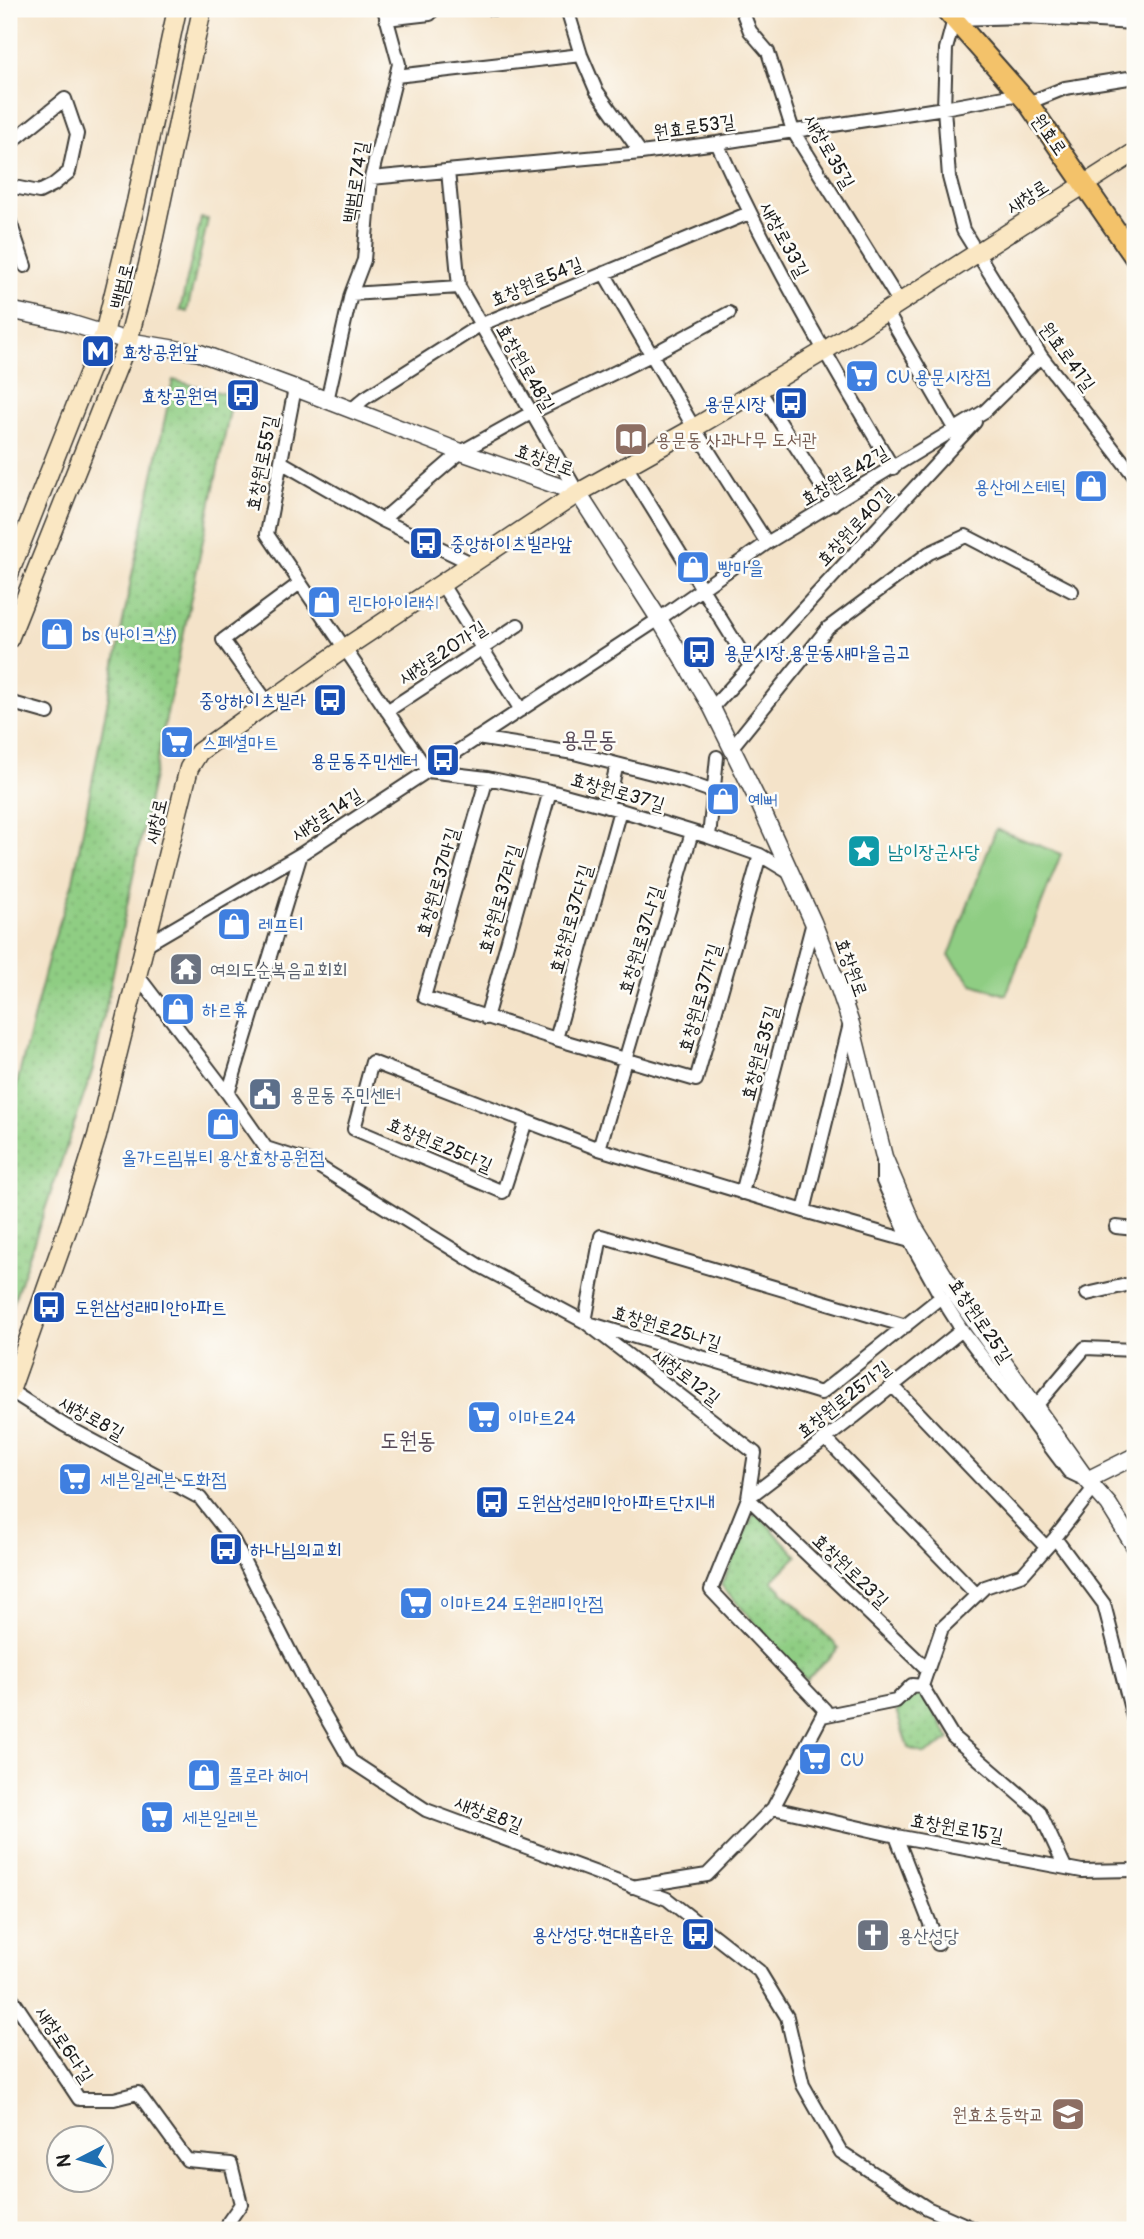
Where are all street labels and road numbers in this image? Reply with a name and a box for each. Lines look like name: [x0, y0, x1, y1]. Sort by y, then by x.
street label: 원효로53길: [652, 109, 736, 145]
street label: 원효로: [1026, 109, 1072, 160]
street label: 새창로35길: [798, 110, 860, 193]
street label: 백범로74길: [338, 140, 374, 225]
street label: 새창로: [1002, 174, 1053, 219]
street label: 새창로33길: [754, 197, 814, 281]
street label: 효창원로54길: [487, 252, 586, 312]
street label: 백범로: [105, 261, 139, 311]
street label: 원효로41길: [1034, 317, 1100, 396]
street label: 효창원로48길: [490, 319, 560, 416]
street label: 효창원로55길: [241, 413, 283, 513]
street label: 효창원로: [512, 438, 577, 482]
street label: 효창원로42길: [796, 440, 893, 511]
street label: 효창원로40길: [812, 482, 898, 572]
street label: 새창로20가길: [394, 616, 491, 690]
street label: 효창원로37길: [568, 767, 668, 817]
street label: 새창로14길: [287, 783, 366, 847]
street label: 새창로: [139, 796, 173, 846]
street label: 효창원로37마길: [411, 825, 465, 940]
street label: 효창원로37라길: [473, 842, 527, 957]
street label: 효창원로37다길: [544, 862, 598, 977]
street label: 효창원로37나길: [613, 883, 669, 998]
street label: 효창원로: [829, 935, 873, 1000]
street label: 효창원로37가길: [673, 941, 727, 1056]
street label: 효창원로35길: [736, 1003, 784, 1103]
street label: 효창원로25다길: [383, 1112, 496, 1178]
street label: 효창원로25길: [943, 1273, 1017, 1368]
street label: 효창원로25나길: [609, 1300, 724, 1356]
street label: 새창로12길: [648, 1343, 725, 1411]
street label: 효창원로25가길: [792, 1356, 895, 1444]
street label: 새창로8길: [55, 1390, 128, 1446]
street label: 효창원로23길: [807, 1528, 894, 1613]
street label: 새창로8길: [451, 1790, 526, 1838]
street label: 효창원로15길: [908, 1808, 1005, 1848]
street label: 새창로6다길: [30, 2002, 99, 2088]

